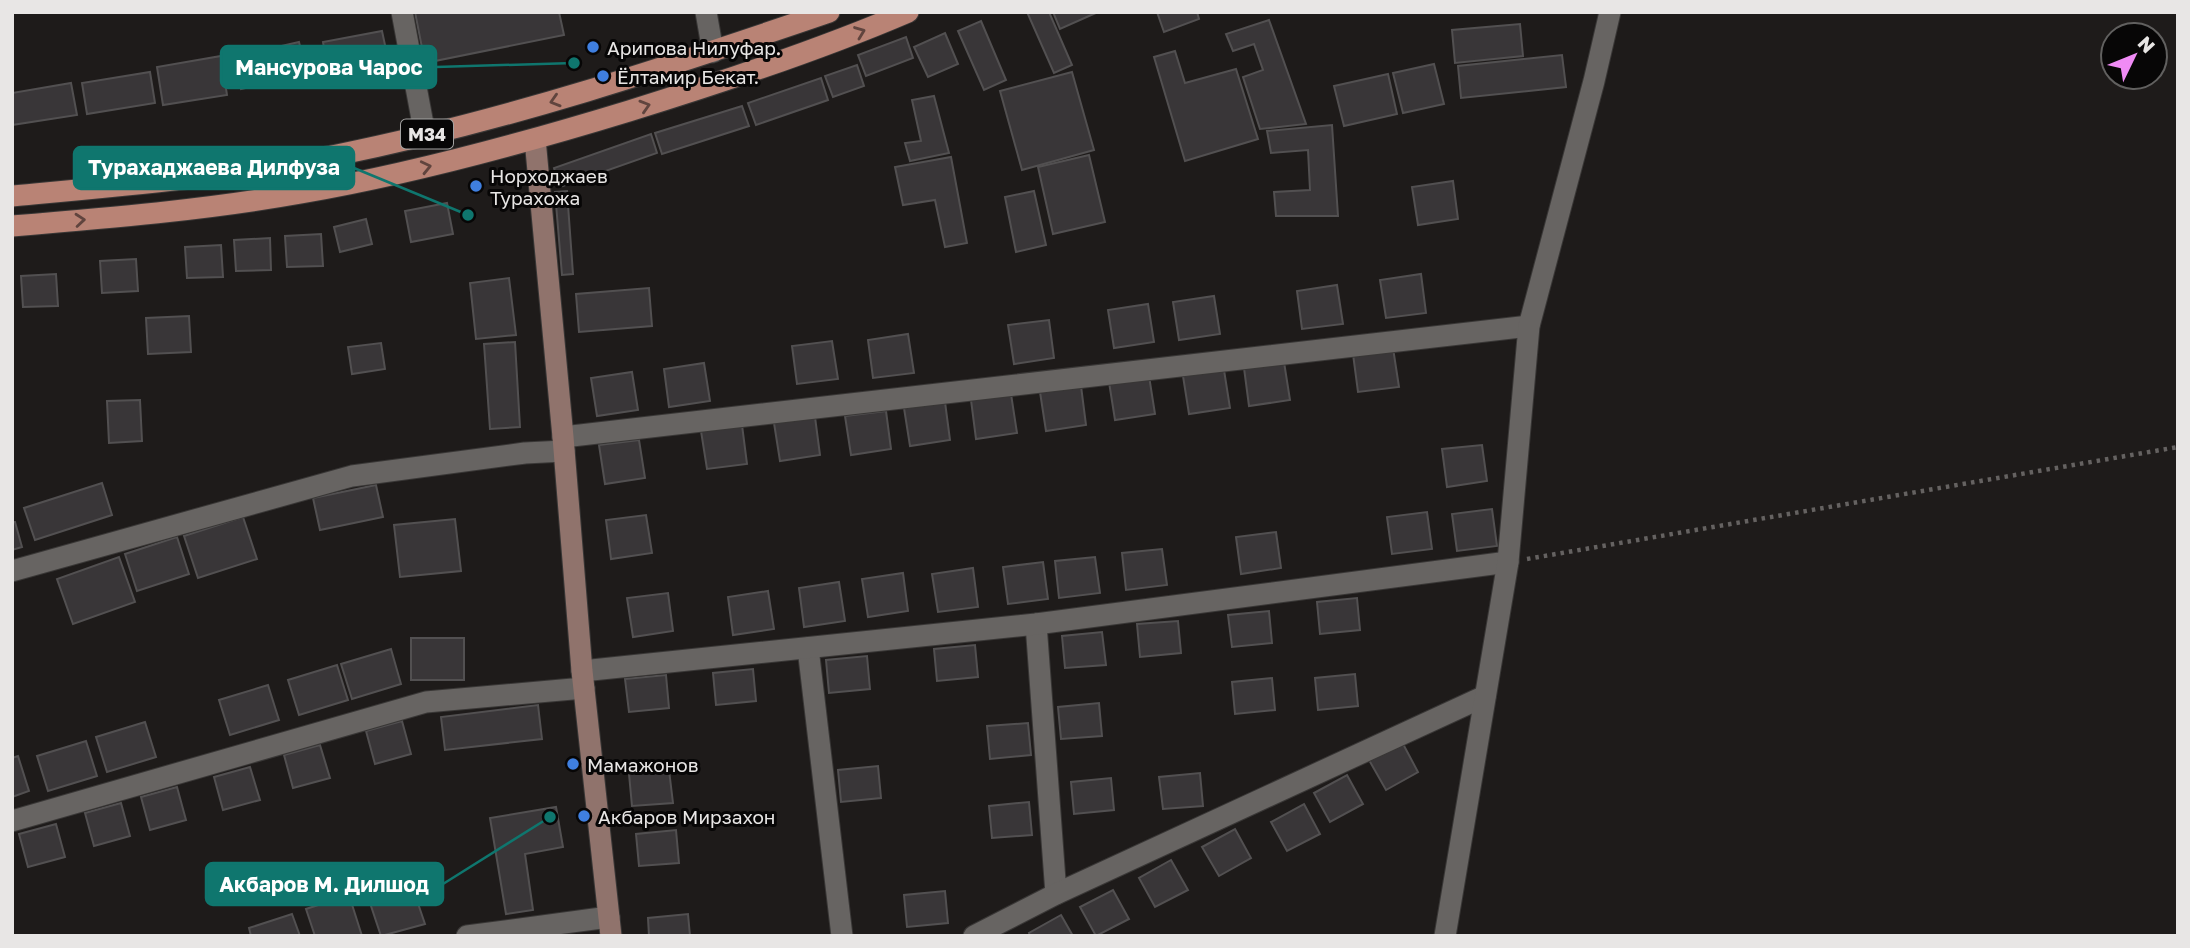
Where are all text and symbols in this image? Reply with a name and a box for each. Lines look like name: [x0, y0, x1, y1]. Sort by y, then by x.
north arrow: [2099, 21, 2169, 91]
one-way arrow: [854, 27, 866, 41]
text: N: [2133, 31, 2160, 57]
place label: Арипова Нилуфар.: [607, 36, 781, 59]
marker: Арипова Нилуфар.: [585, 39, 601, 55]
callout: Мансурова Чарос: [221, 46, 436, 88]
text: Мансурова Чарос: [235, 54, 423, 80]
place label: Ёлтамир Бекат.: [617, 65, 759, 88]
marker: Ёлтамир Бекат.: [595, 68, 611, 84]
one-way arrow: [549, 92, 561, 107]
one-way arrow: [639, 99, 651, 114]
road number: M34: [401, 119, 453, 148]
callout: Турахаджаева Дилфуза: [74, 147, 354, 189]
text: Турахаджаева Дилфуза: [88, 154, 340, 180]
one-way arrow: [420, 161, 432, 175]
place label: Норходжаев Турахожа: [490, 164, 608, 209]
marker: Норходжаев Турахожа: [468, 178, 484, 194]
one-way arrow: [75, 213, 86, 228]
place label: Мамажонов: [587, 753, 698, 776]
marker: Мамажонов: [565, 756, 581, 772]
place label: Акбаров Мирзахон: [598, 805, 775, 828]
marker: Акбаров Мирзахон: [576, 808, 592, 824]
callout: Акбаров М. Дилшод: [206, 863, 443, 905]
text: Акбаров М. Дилшод: [219, 871, 429, 897]

